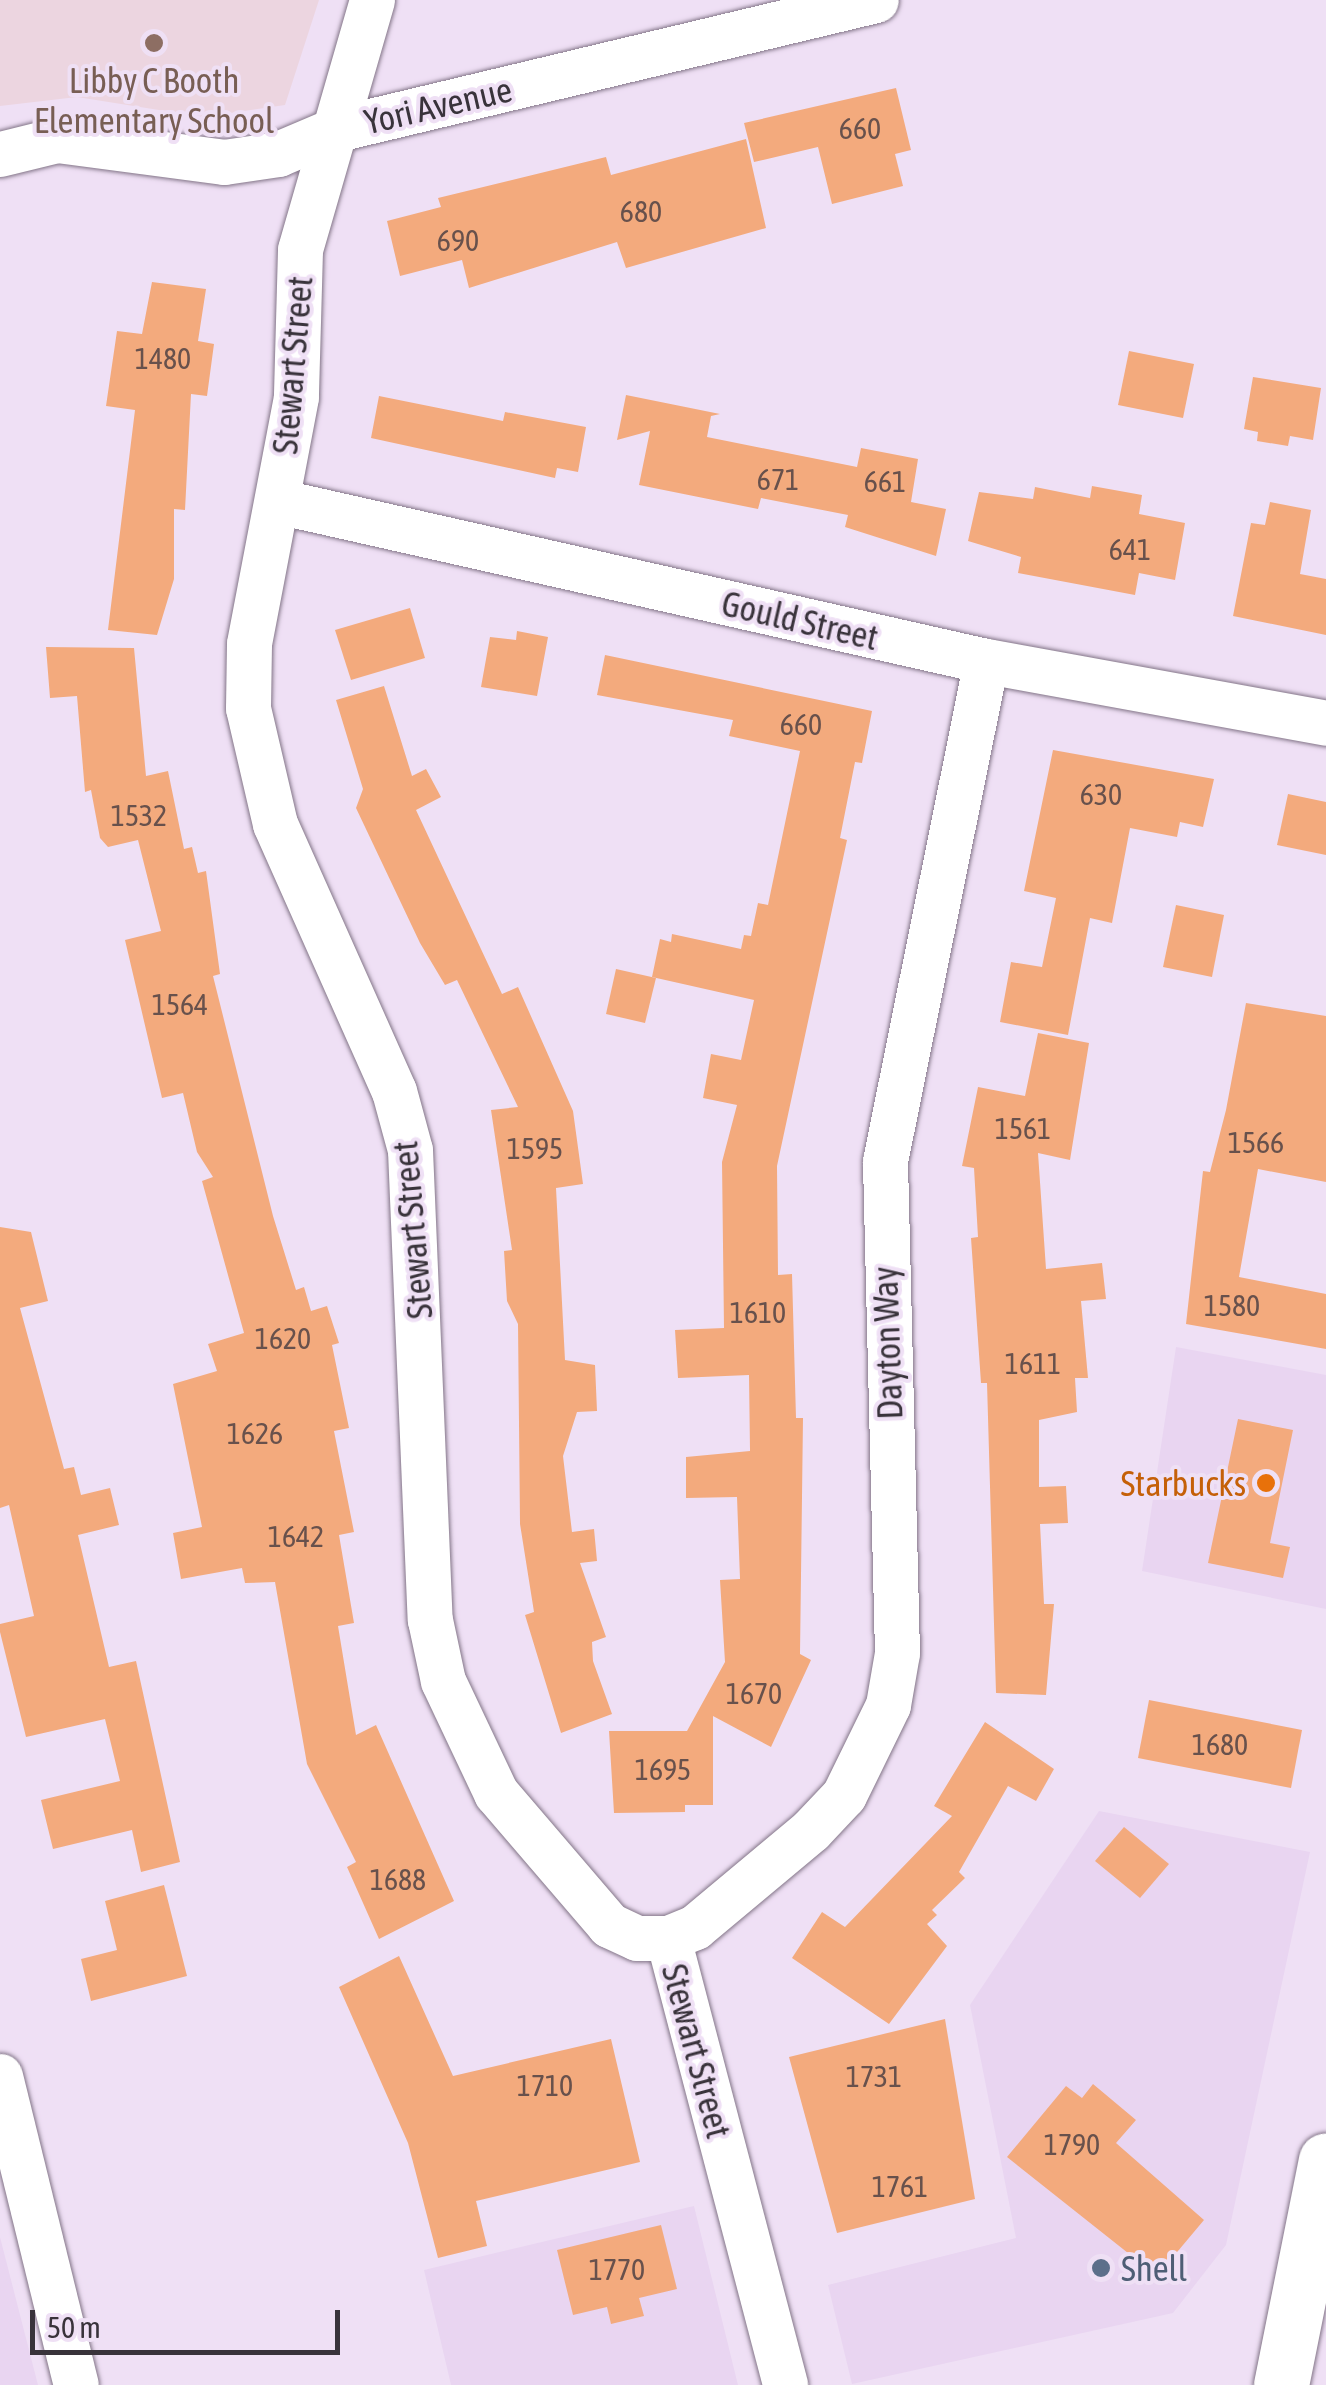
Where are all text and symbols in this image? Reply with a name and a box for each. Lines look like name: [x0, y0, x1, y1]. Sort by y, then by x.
marker: Libby C Booth Elementary School: [143, 32, 165, 54]
place label: Libby C Booth Elementary School: [34, 59, 274, 141]
street label: Yori Avenue: [360, 68, 516, 142]
house number: 660: [839, 110, 881, 146]
house number: 680: [620, 193, 662, 229]
house number: 690: [437, 222, 479, 258]
street label: Stewart Street: [263, 274, 321, 456]
house number: 1480: [135, 340, 191, 376]
house number: 671: [757, 461, 799, 497]
house number: 661: [864, 463, 906, 499]
house number: 641: [1109, 531, 1151, 567]
street label: Gould Street: [718, 582, 882, 658]
house number: 660: [780, 706, 822, 742]
house number: 630: [1080, 776, 1122, 812]
house number: 1532: [111, 797, 167, 833]
house number: 1564: [152, 986, 208, 1022]
house number: 1561: [995, 1110, 1051, 1146]
house number: 1566: [1228, 1124, 1284, 1160]
house number: 1595: [507, 1130, 563, 1166]
street label: Stewart Street: [383, 1139, 441, 1321]
street label: Dayton Way: [863, 1266, 911, 1420]
house number: 1580: [1204, 1287, 1260, 1323]
house number: 1610: [730, 1294, 786, 1330]
house number: 1620: [255, 1320, 311, 1356]
house number: 1611: [1005, 1345, 1061, 1381]
house number: 1626: [227, 1415, 283, 1451]
place label: Starbucks: [1120, 1462, 1246, 1504]
marker: Starbucks: [1255, 1472, 1277, 1494]
house number: 1642: [268, 1518, 324, 1554]
house number: 1670: [726, 1675, 782, 1711]
house number: 1680: [1192, 1726, 1248, 1762]
house number: 1695: [635, 1751, 691, 1787]
house number: 1688: [370, 1861, 426, 1897]
street label: Stewart Street: [654, 1959, 740, 2143]
house number: 1731: [846, 2058, 902, 2094]
house number: 1710: [517, 2067, 573, 2103]
house number: 1790: [1044, 2126, 1100, 2162]
house number: 1761: [872, 2168, 928, 2204]
place label: Shell: [1121, 2247, 1187, 2289]
house number: 1770: [589, 2251, 645, 2287]
marker: Shell: [1090, 2257, 1112, 2279]
scale bar: [35, 2290, 345, 2352]
text: 50 m: [47, 2310, 101, 2344]

